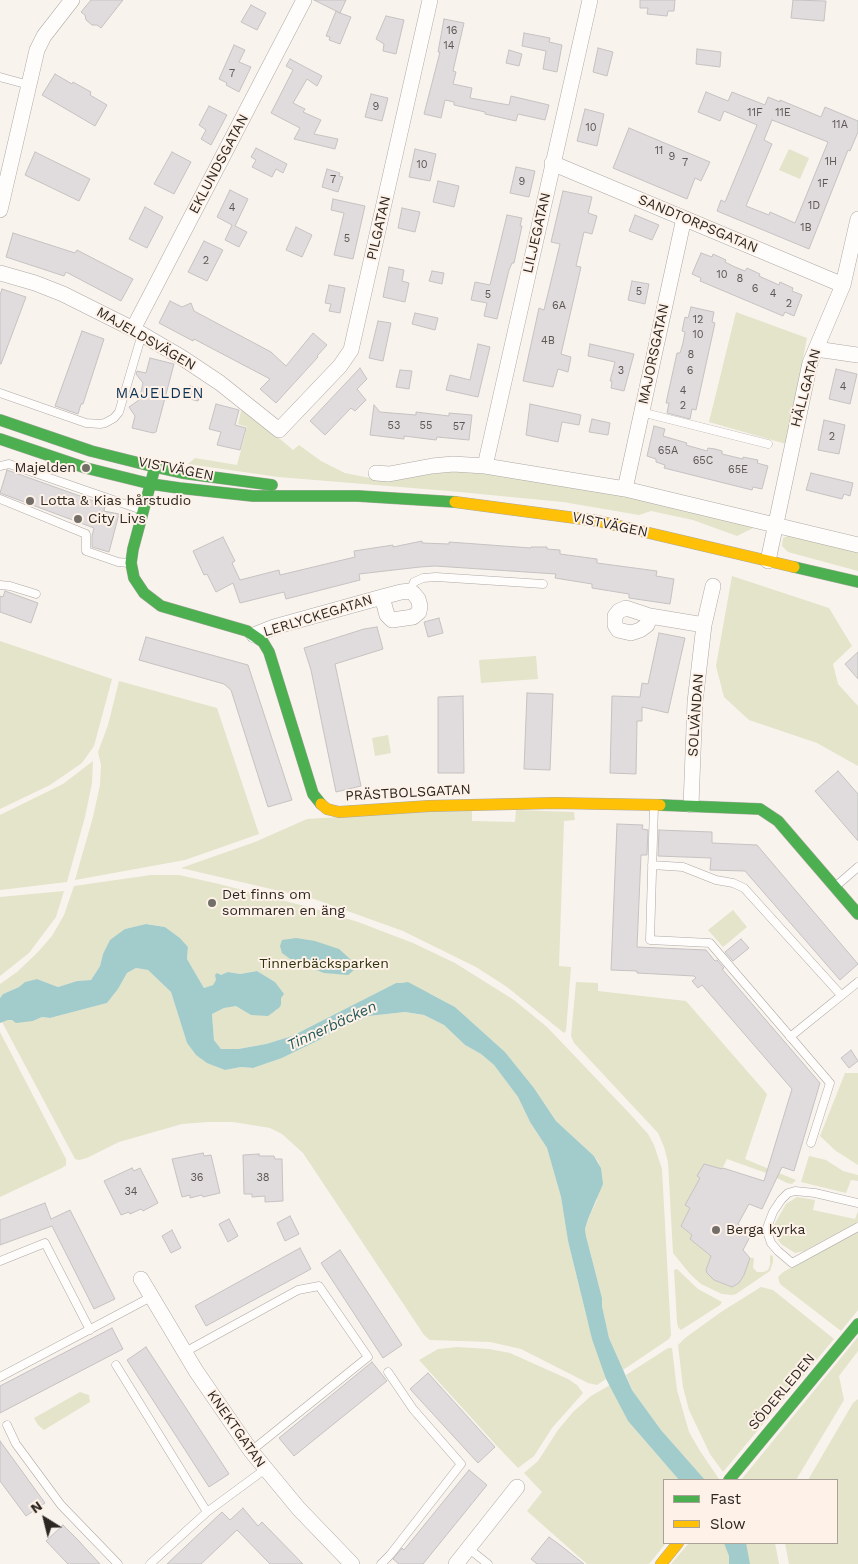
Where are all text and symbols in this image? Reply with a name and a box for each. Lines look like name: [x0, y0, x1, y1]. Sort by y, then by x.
house number: 16: [447, 24, 457, 38]
house number: 14: [443, 39, 455, 53]
house number: 7: [229, 67, 235, 81]
house number: 9: [373, 100, 379, 114]
house number: 11F: [747, 106, 763, 120]
house number: 11E: [775, 106, 791, 120]
street label: EKLUNDSGATAN: [186, 111, 252, 217]
house number: 11A: [832, 118, 848, 132]
house number: 10: [585, 121, 597, 135]
house number: 11: [655, 144, 663, 158]
house number: 9: [669, 150, 675, 164]
house number: 1H: [825, 155, 837, 169]
house number: 7: [682, 156, 688, 170]
house number: 10: [416, 158, 428, 172]
house number: 7: [330, 173, 336, 187]
house number: 9: [519, 175, 525, 189]
house number: 1F: [818, 177, 828, 191]
street label: LILJEGATAN: [520, 191, 554, 275]
street label: SANDTORPSGATAN: [636, 191, 760, 257]
street label: PILGATAN: [363, 194, 395, 262]
house number: 1D: [808, 199, 820, 213]
house number: 4: [229, 201, 235, 215]
house number: 1B: [800, 221, 812, 235]
house number: 5: [344, 232, 350, 246]
house number: 2: [203, 254, 209, 268]
house number: 10: [716, 268, 728, 282]
house number: 8: [737, 272, 743, 286]
house number: 6: [752, 282, 758, 296]
house number: 5: [636, 285, 642, 299]
house number: 4: [770, 287, 776, 301]
house number: 5: [485, 288, 491, 302]
house number: 2: [786, 297, 792, 311]
house number: 6A: [552, 299, 566, 313]
street label: MAJORSGATAN: [635, 302, 673, 406]
street label: MAJELDSVÄGEN: [93, 304, 199, 374]
house number: 12: [693, 313, 703, 327]
house number: 10: [692, 328, 704, 342]
house number: 4B: [541, 334, 555, 348]
street label: HÄLLGATAN: [787, 347, 825, 429]
house number: 8: [688, 348, 694, 362]
house number: 3: [618, 364, 624, 378]
house number: 6: [687, 364, 693, 378]
house number: 4: [840, 380, 846, 394]
house number: 4: [680, 384, 686, 398]
district label: MAJELDEN: [114, 385, 206, 403]
house number: 2: [680, 399, 686, 413]
house number: 53: [388, 419, 400, 433]
house number: 55: [420, 419, 432, 433]
house number: 57: [453, 420, 465, 434]
house number: 2: [829, 430, 835, 444]
house number: 65A: [658, 444, 678, 458]
street label: VISTVÄGEN: [137, 453, 215, 485]
house number: 65C: [693, 454, 713, 468]
place label: Majelden: [15, 460, 76, 476]
marker: Majelden: [80, 462, 92, 474]
house number: 65E: [728, 463, 748, 477]
place label: Lotta & Kias hårstudio: [40, 493, 191, 509]
marker: Lotta & Kias hårstudio: [24, 495, 36, 507]
street label: VISTVÄGEN: [571, 509, 649, 541]
place label: City Livs: [88, 511, 146, 527]
marker: City Livs: [72, 513, 84, 525]
street label: LERLYCKEGATAN: [261, 591, 375, 641]
street label: SOLVÄNDAN: [685, 673, 707, 757]
street label: PRÄSTBOLSGATAN: [345, 781, 471, 805]
place label: Det finns om sommaren en äng: [222, 887, 345, 920]
marker: Det finns om sommaren en äng: [206, 897, 218, 909]
park label: Tinnerbäcksparken: [259, 956, 389, 972]
water label: Tinnerbäcken: [284, 997, 380, 1055]
house number: 36: [190, 1171, 204, 1185]
house number: 38: [256, 1171, 270, 1185]
house number: 34: [124, 1185, 138, 1199]
place label: Berga kyrka: [726, 1222, 805, 1238]
marker: Berga kyrka: [710, 1224, 722, 1236]
street label: SÖDERLEDEN: [745, 1350, 819, 1434]
street label: KNEKTGATAN: [203, 1387, 269, 1471]
legend: [663, 1479, 838, 1544]
text: Fast: [710, 1490, 741, 1508]
north arrow: [20, 1494, 70, 1544]
text: N: [27, 1497, 45, 1516]
text: Slow: [710, 1515, 746, 1533]

